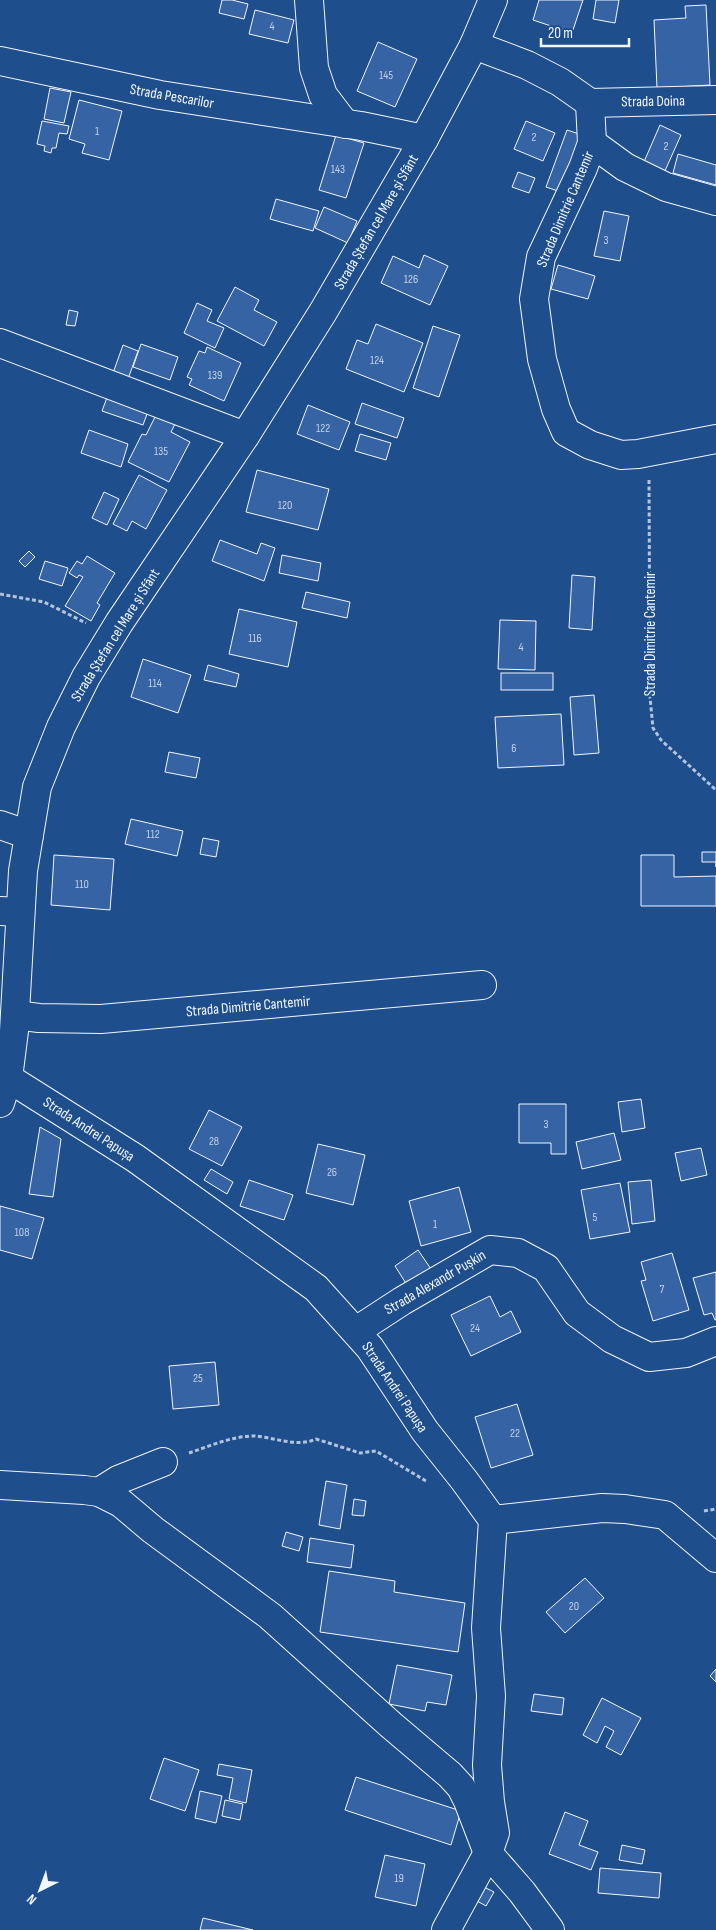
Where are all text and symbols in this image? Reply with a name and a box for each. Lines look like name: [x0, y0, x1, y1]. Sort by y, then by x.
scale bar: [541, 15, 628, 47]
house number: 4: [269, 19, 275, 34]
text: 20 m: [548, 24, 573, 43]
house number: 145: [379, 68, 393, 83]
street label: Strada Pescarilor: [128, 80, 216, 113]
street label: Strada Doina: [621, 91, 685, 112]
house number: 1: [95, 124, 100, 139]
house number: 2: [532, 130, 537, 145]
house number: 2: [664, 139, 669, 154]
street label: Strada Dimitrie Cantemir: [532, 148, 599, 270]
street label: Strada Ștefan cel Mare și Sfânt: [330, 151, 423, 293]
house number: 143: [331, 162, 345, 177]
house number: 3: [603, 233, 609, 248]
house number: 126: [404, 272, 418, 287]
house number: 124: [370, 353, 384, 368]
house number: 139: [208, 368, 222, 383]
house number: 122: [316, 421, 330, 436]
house number: 135: [154, 444, 168, 459]
house number: 120: [278, 498, 292, 513]
street label: Strada Ștefan cel Mare și Sfânt: [67, 565, 164, 705]
street label: Strada Dimitrie Cantemir: [641, 571, 660, 696]
house number: 116: [248, 631, 262, 646]
house number: 4: [518, 640, 524, 655]
house number: 114: [148, 676, 162, 691]
house number: 6: [511, 741, 517, 756]
house number: 112: [146, 827, 160, 842]
house number: 110: [75, 877, 89, 892]
street label: Strada Dimitrie Cantemir: [185, 992, 312, 1021]
street label: Strada Andrei Papușa: [39, 1093, 138, 1166]
house number: 3: [543, 1117, 549, 1132]
house number: 28: [209, 1134, 219, 1149]
house number: 26: [327, 1165, 337, 1180]
house number: 5: [593, 1210, 598, 1225]
house number: 1: [433, 1217, 438, 1232]
house number: 108: [15, 1225, 29, 1240]
street label: Strada Alexandr Pușkin: [381, 1246, 489, 1319]
house number: 7: [660, 1282, 665, 1297]
house number: 24: [470, 1321, 480, 1336]
street label: Strada Andrei Papușa: [357, 1338, 432, 1436]
house number: 25: [193, 1371, 203, 1386]
house number: 22: [510, 1426, 520, 1441]
house number: 20: [569, 1599, 579, 1614]
north arrow: [15, 1865, 65, 1915]
house number: 19: [394, 1871, 404, 1886]
text: N: [23, 1890, 40, 1908]

